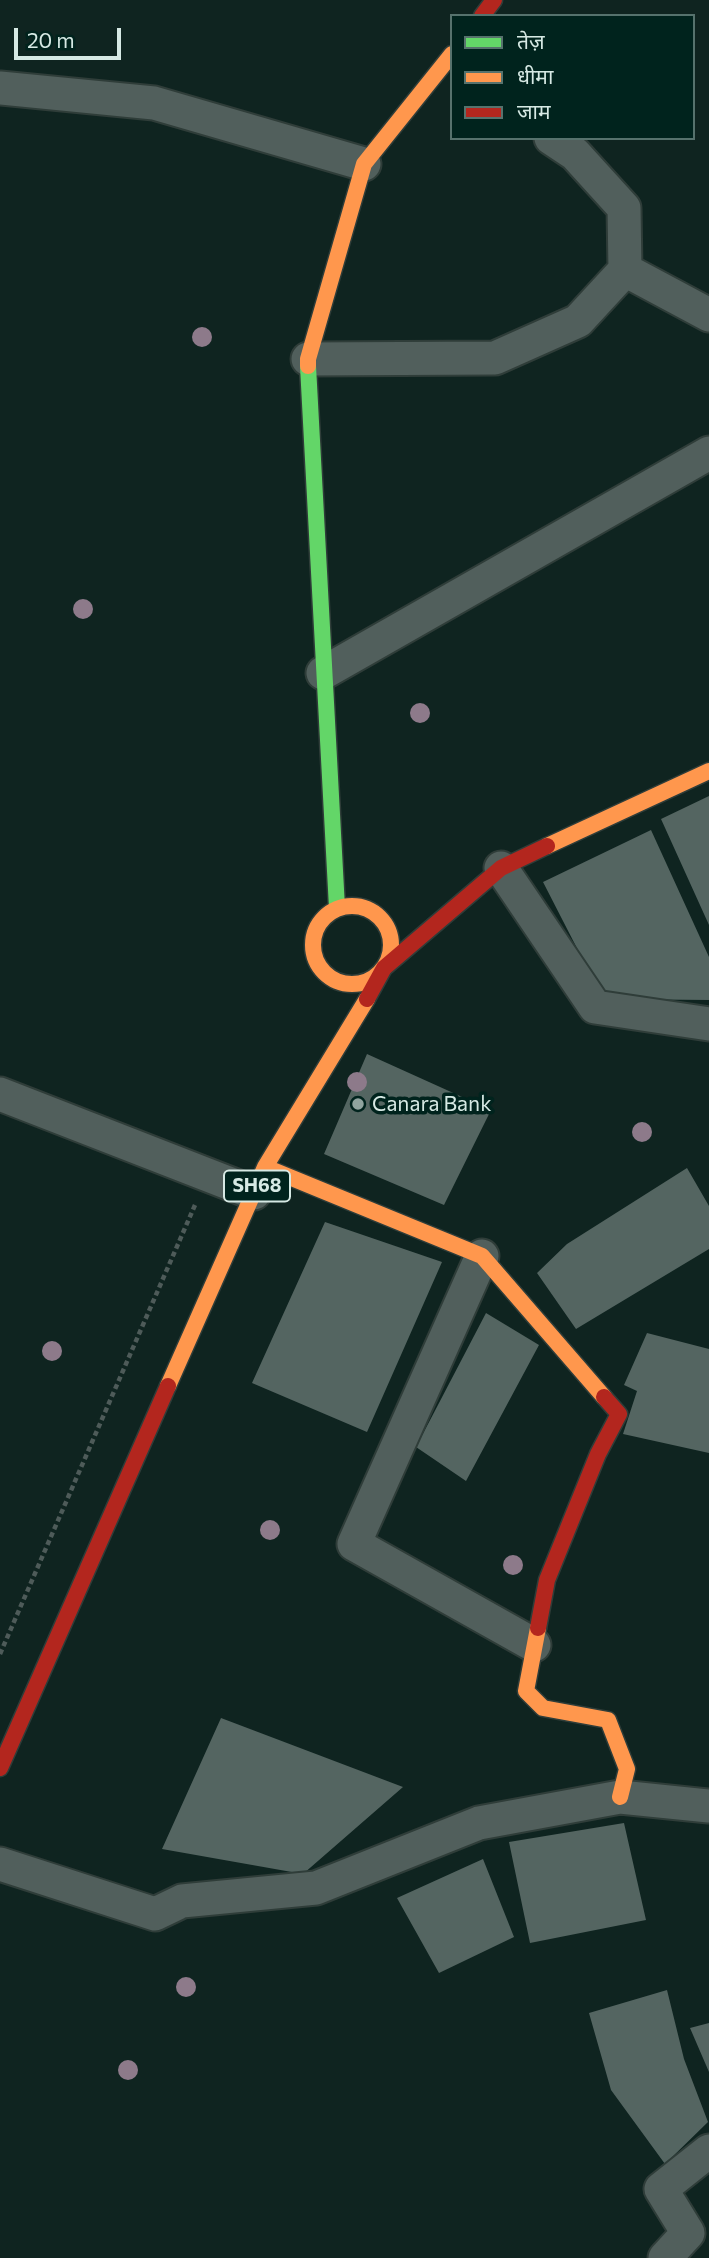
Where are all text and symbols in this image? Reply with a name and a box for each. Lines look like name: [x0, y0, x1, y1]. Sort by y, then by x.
scale bar: [18, 14, 124, 58]
legend: [450, 14, 695, 140]
text: 20 m: [27, 27, 75, 52]
text: तेज़: [517, 28, 545, 53]
text: धीमा: [517, 63, 553, 88]
text: जाम: [517, 98, 551, 123]
place label: Canara Bank: [372, 1091, 492, 1117]
marker: Canara Bank: [350, 1096, 366, 1112]
road number: SH68: [224, 1170, 290, 1202]

